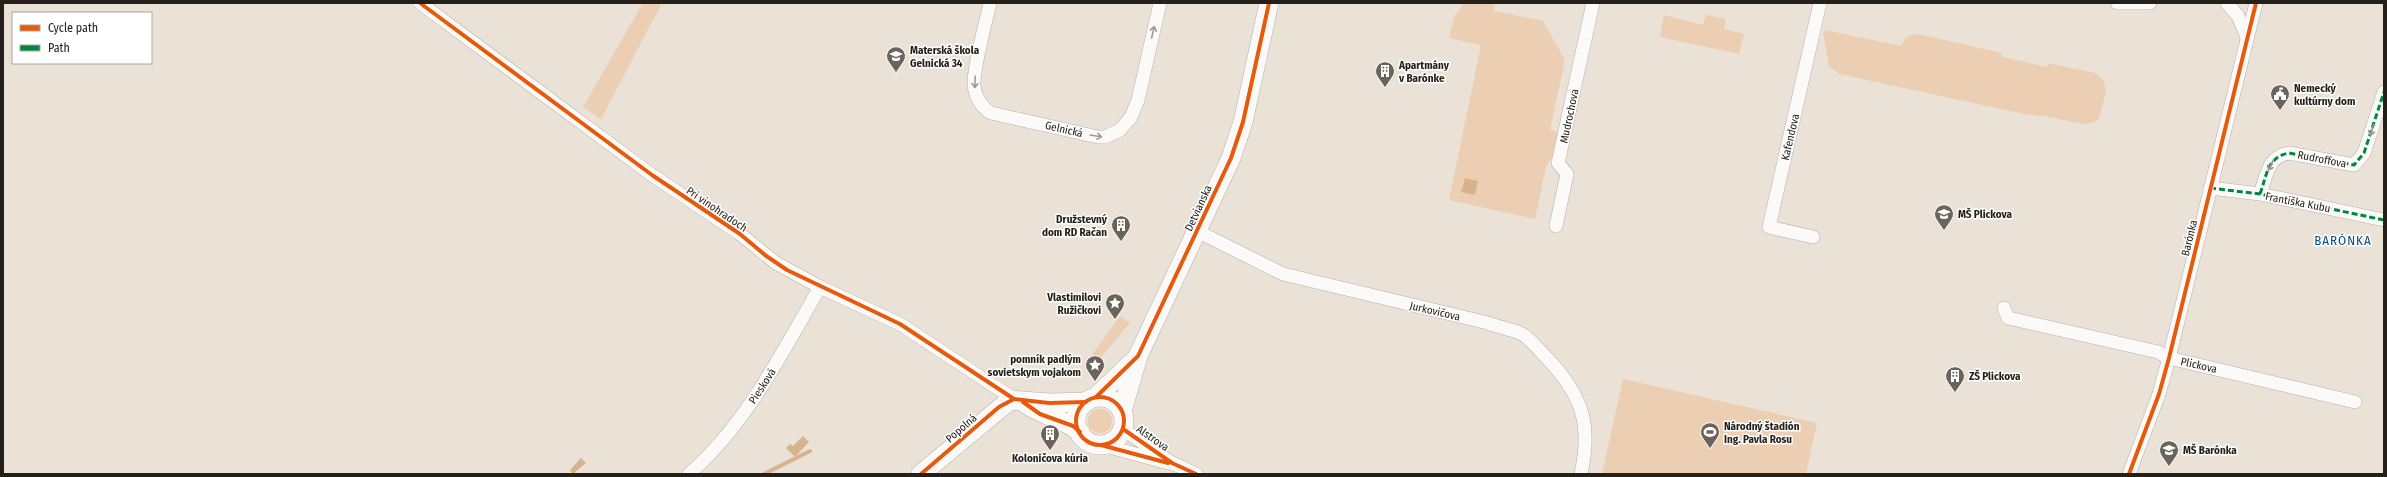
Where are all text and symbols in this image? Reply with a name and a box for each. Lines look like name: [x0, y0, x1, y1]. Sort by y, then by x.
legend: [12, 12, 152, 64]
text: Cycle path: [48, 21, 98, 35]
one-way arrow: [1150, 26, 1157, 39]
text: Path: [48, 41, 70, 55]
place label: Materská škola Gelnická 34: [910, 44, 980, 70]
school or university icon: Materská škola Gelnická 34: [885, 45, 907, 73]
place label: Apartmány v Barónke: [1398, 59, 1450, 85]
building icon: Apartmány v Barónke: [1374, 60, 1396, 88]
one-way arrow: [971, 75, 979, 88]
place label: Nemecký kultúrny dom: [2294, 82, 2355, 108]
public building icon: Nemecký kultúrny dom: [2269, 83, 2291, 111]
street label: Mudrochova: [1557, 88, 1582, 144]
street label: Kafendova: [1779, 113, 1802, 162]
street label: Gelnická: [1044, 119, 1084, 140]
one-way arrow: [2368, 123, 2375, 136]
one-way arrow: [1089, 132, 1102, 140]
street label: Rudroffova: [2296, 148, 2347, 171]
one-way arrow: [2267, 159, 2274, 171]
street label: Detvianska: [1182, 183, 1215, 233]
street label: Pri vinohradoch: [684, 184, 750, 235]
street label: Františka Kubu: [2264, 190, 2332, 215]
school or university icon: MŠ Plickova: [1933, 203, 1955, 231]
place label: MŠ Plickova: [1958, 207, 2012, 221]
place label: Družstevný dom RD Račan: [1042, 213, 1108, 239]
building icon: Družstevný dom RD Račan: [1110, 214, 1132, 242]
street label: Barónka: [2179, 219, 2200, 258]
district label: BARÓNKA: [2314, 233, 2372, 248]
place label: Vlastimilovi Ružičkovi: [1046, 291, 1101, 317]
place icon: Vlastimilovi Ružičkovi: [1104, 292, 1126, 320]
street label: Jurkovičova: [1408, 299, 1461, 324]
place label: pomník padlým sovietskym vojakom: [988, 353, 1081, 379]
place icon: pomník padlým sovietskym vojakom: [1084, 354, 1106, 382]
street label: Plickova: [2179, 355, 2218, 376]
building icon: ZŠ Plickova: [1944, 365, 1966, 393]
street label: Piesková: [746, 366, 779, 406]
place label: ZŠ Plickova: [1969, 369, 2021, 383]
street label: Popolná: [943, 411, 980, 445]
place label: Národný štadión Ing. Pavla Rosu: [1724, 420, 1800, 446]
sports icon: Národný štadión Ing. Pavla Rosu: [1699, 421, 1721, 449]
building icon: Koloničova kúria: [1039, 423, 1061, 451]
street label: Alstrova: [1134, 423, 1171, 454]
school or university icon: MŠ Barónka: [2158, 439, 2180, 467]
place label: MŠ Barónka: [2183, 443, 2237, 457]
place label: Koloničova kúria: [1012, 452, 1089, 465]

